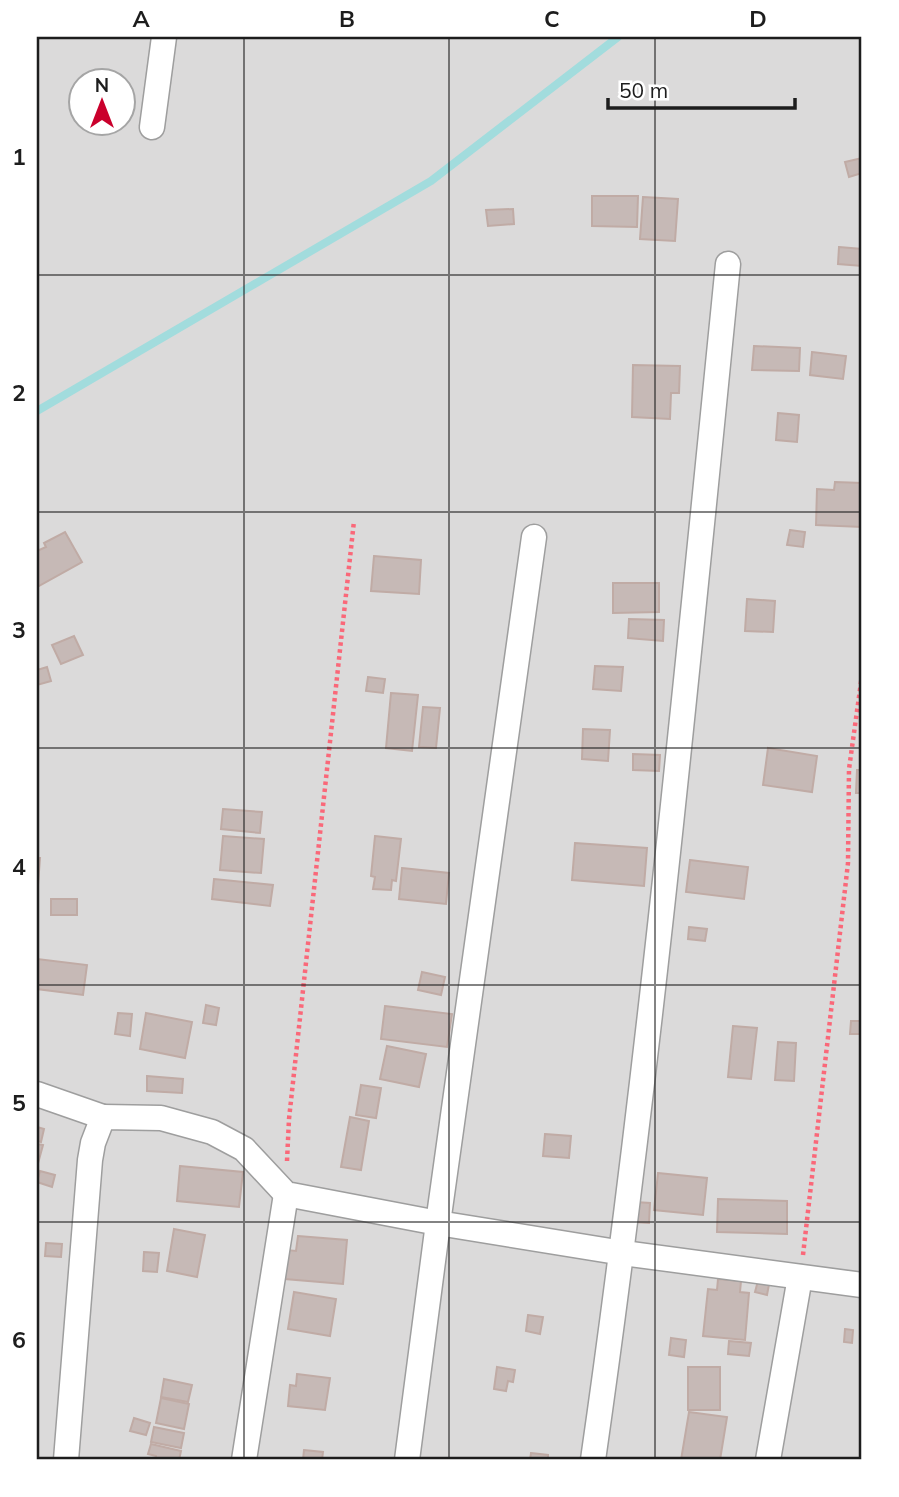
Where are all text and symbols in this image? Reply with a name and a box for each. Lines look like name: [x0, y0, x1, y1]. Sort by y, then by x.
text: A: [132, 4, 150, 33]
text: B: [339, 4, 355, 33]
text: C: [544, 4, 560, 33]
text: D: [749, 4, 767, 33]
north arrow: [66, 66, 136, 136]
scale bar: [608, 66, 796, 110]
text: N: [95, 73, 109, 97]
text: 50 m: [619, 77, 668, 103]
text: 1: [12, 142, 26, 171]
text: 2: [12, 378, 26, 407]
text: 3: [12, 615, 26, 644]
text: 4: [12, 852, 26, 881]
text: 5: [12, 1088, 26, 1117]
text: 6: [12, 1325, 26, 1354]

